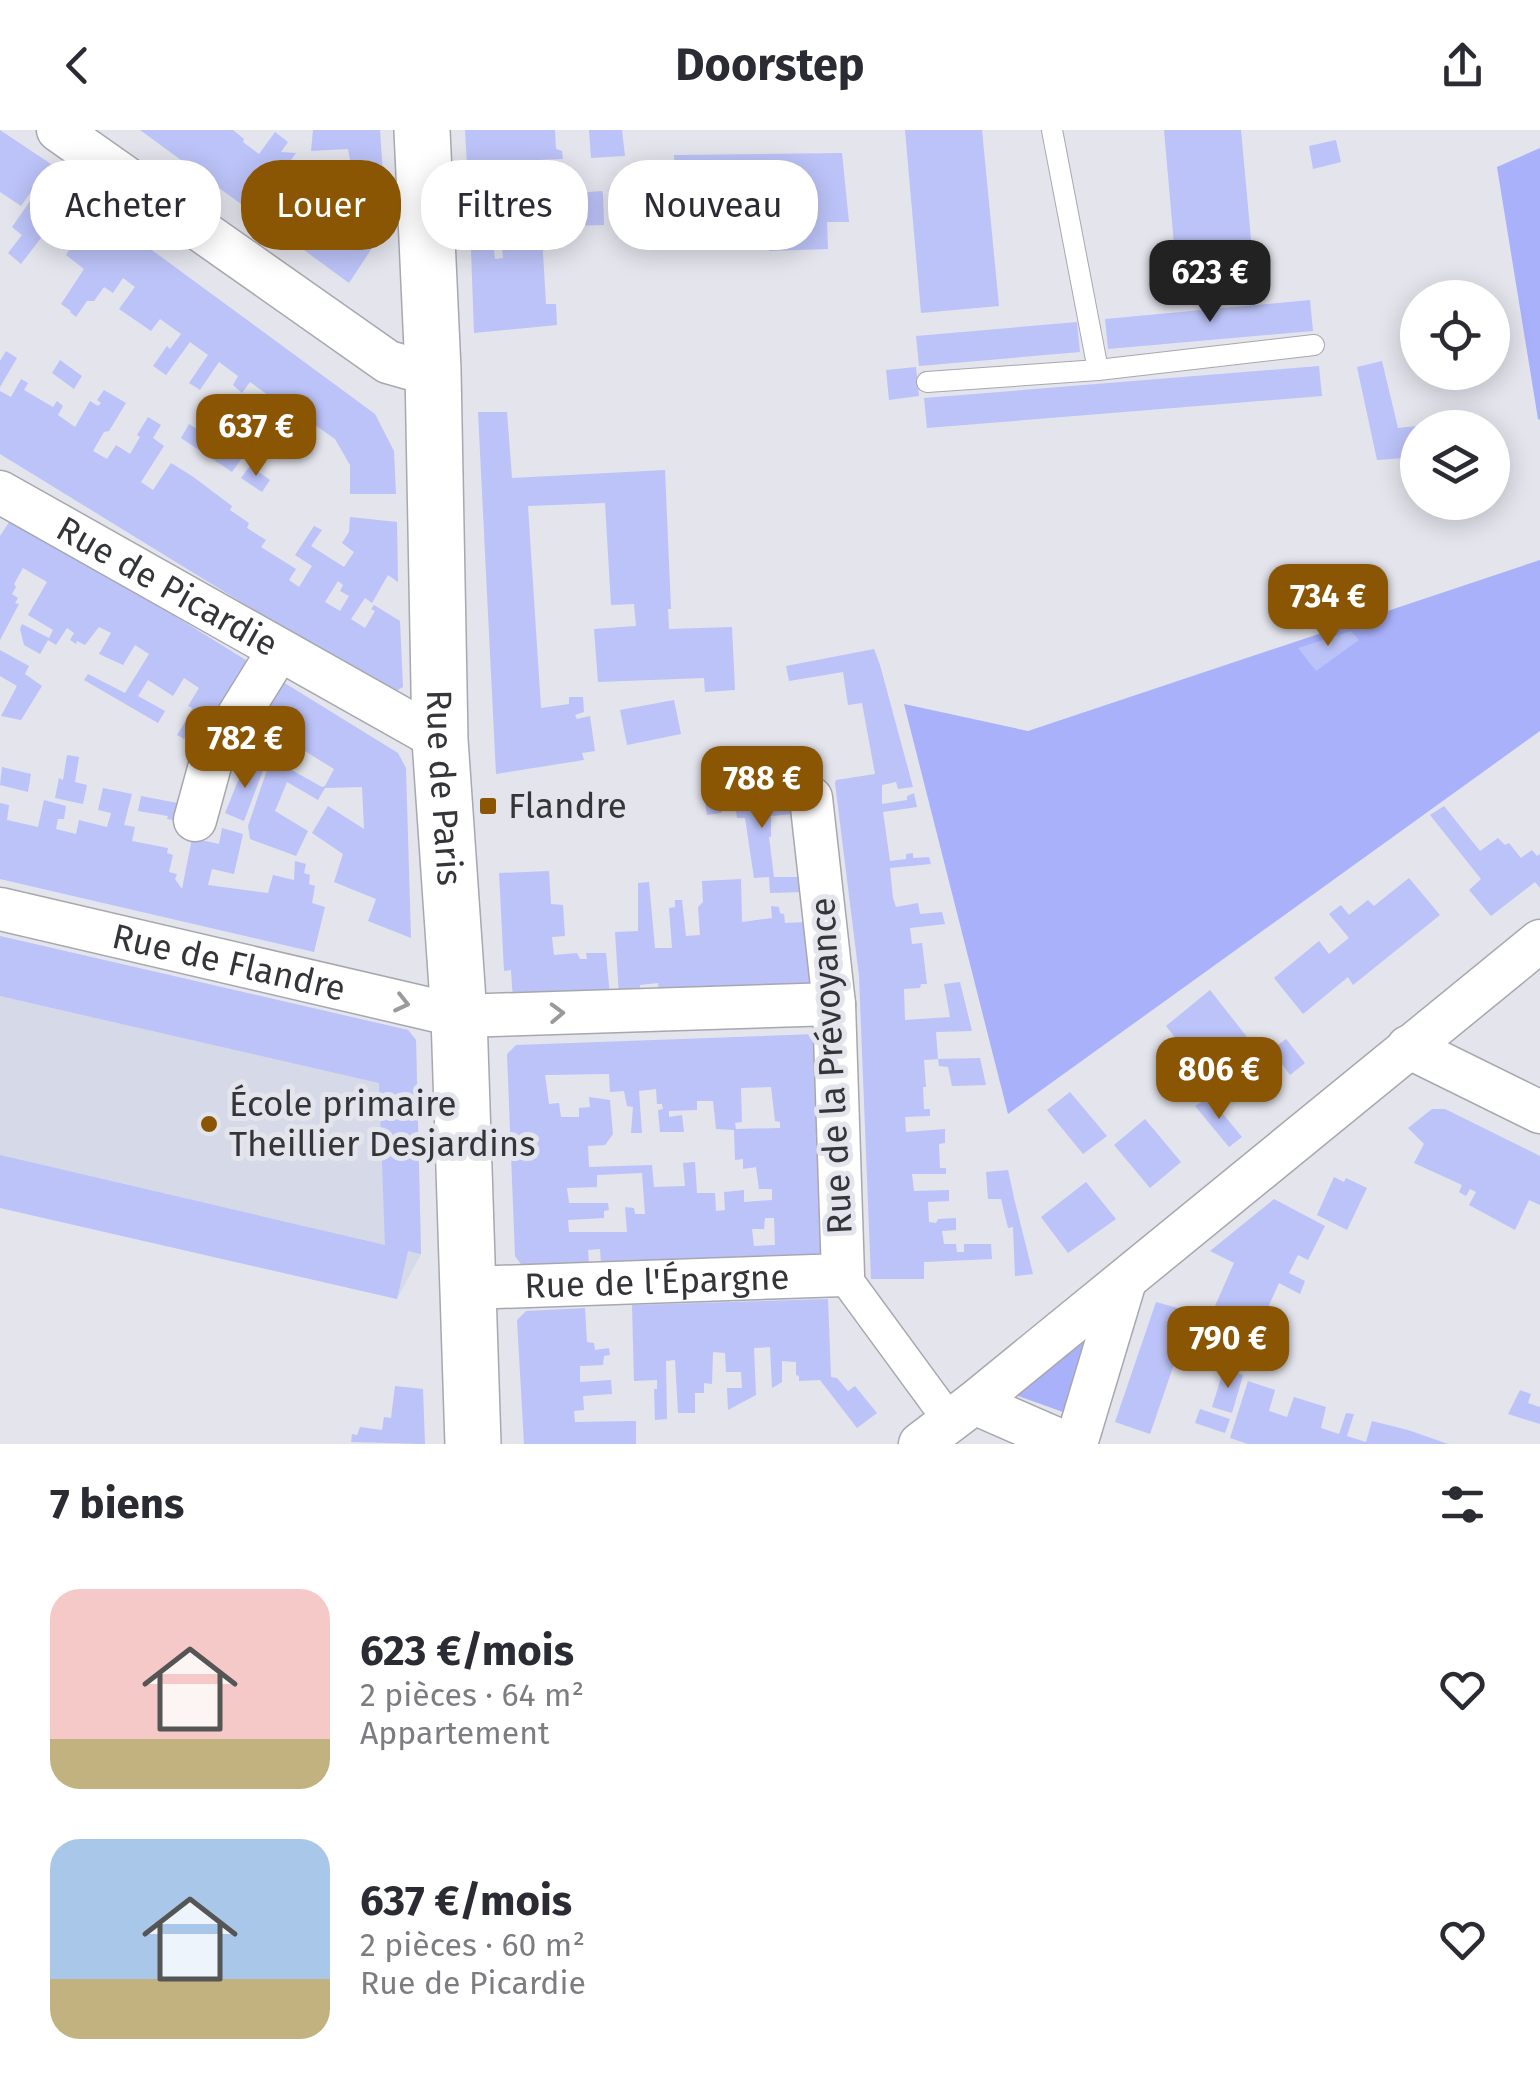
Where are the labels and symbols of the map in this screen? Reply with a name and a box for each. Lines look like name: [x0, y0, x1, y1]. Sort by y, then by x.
pin: 623 €: [1140, 240, 1280, 325]
pin: 637 €: [186, 394, 326, 479]
street label: Rue de Picardie: [49, 507, 285, 665]
pin: 734 €: [1258, 564, 1398, 649]
street label: Rue de Paris: [418, 689, 471, 887]
pin: 782 €: [175, 706, 315, 791]
pin: 788 €: [692, 746, 832, 831]
place label: Flandre: [508, 785, 627, 827]
marker: Flandre: [477, 795, 499, 817]
street label: Rue de la Prévoyance: [801, 896, 861, 1236]
street label: Rue de Flandre: [108, 915, 350, 1010]
one-way arrow: [393, 991, 410, 1012]
one-way arrow: [549, 1003, 565, 1024]
pin: 806 €: [1149, 1037, 1289, 1122]
place label: École primaire Theillier Desjardins: [229, 1083, 536, 1165]
marker: École primaire Theillier Desjardins: [198, 1113, 220, 1135]
street label: Rue de l'Épargne: [524, 1256, 790, 1307]
pin: 790 €: [1158, 1306, 1298, 1391]

